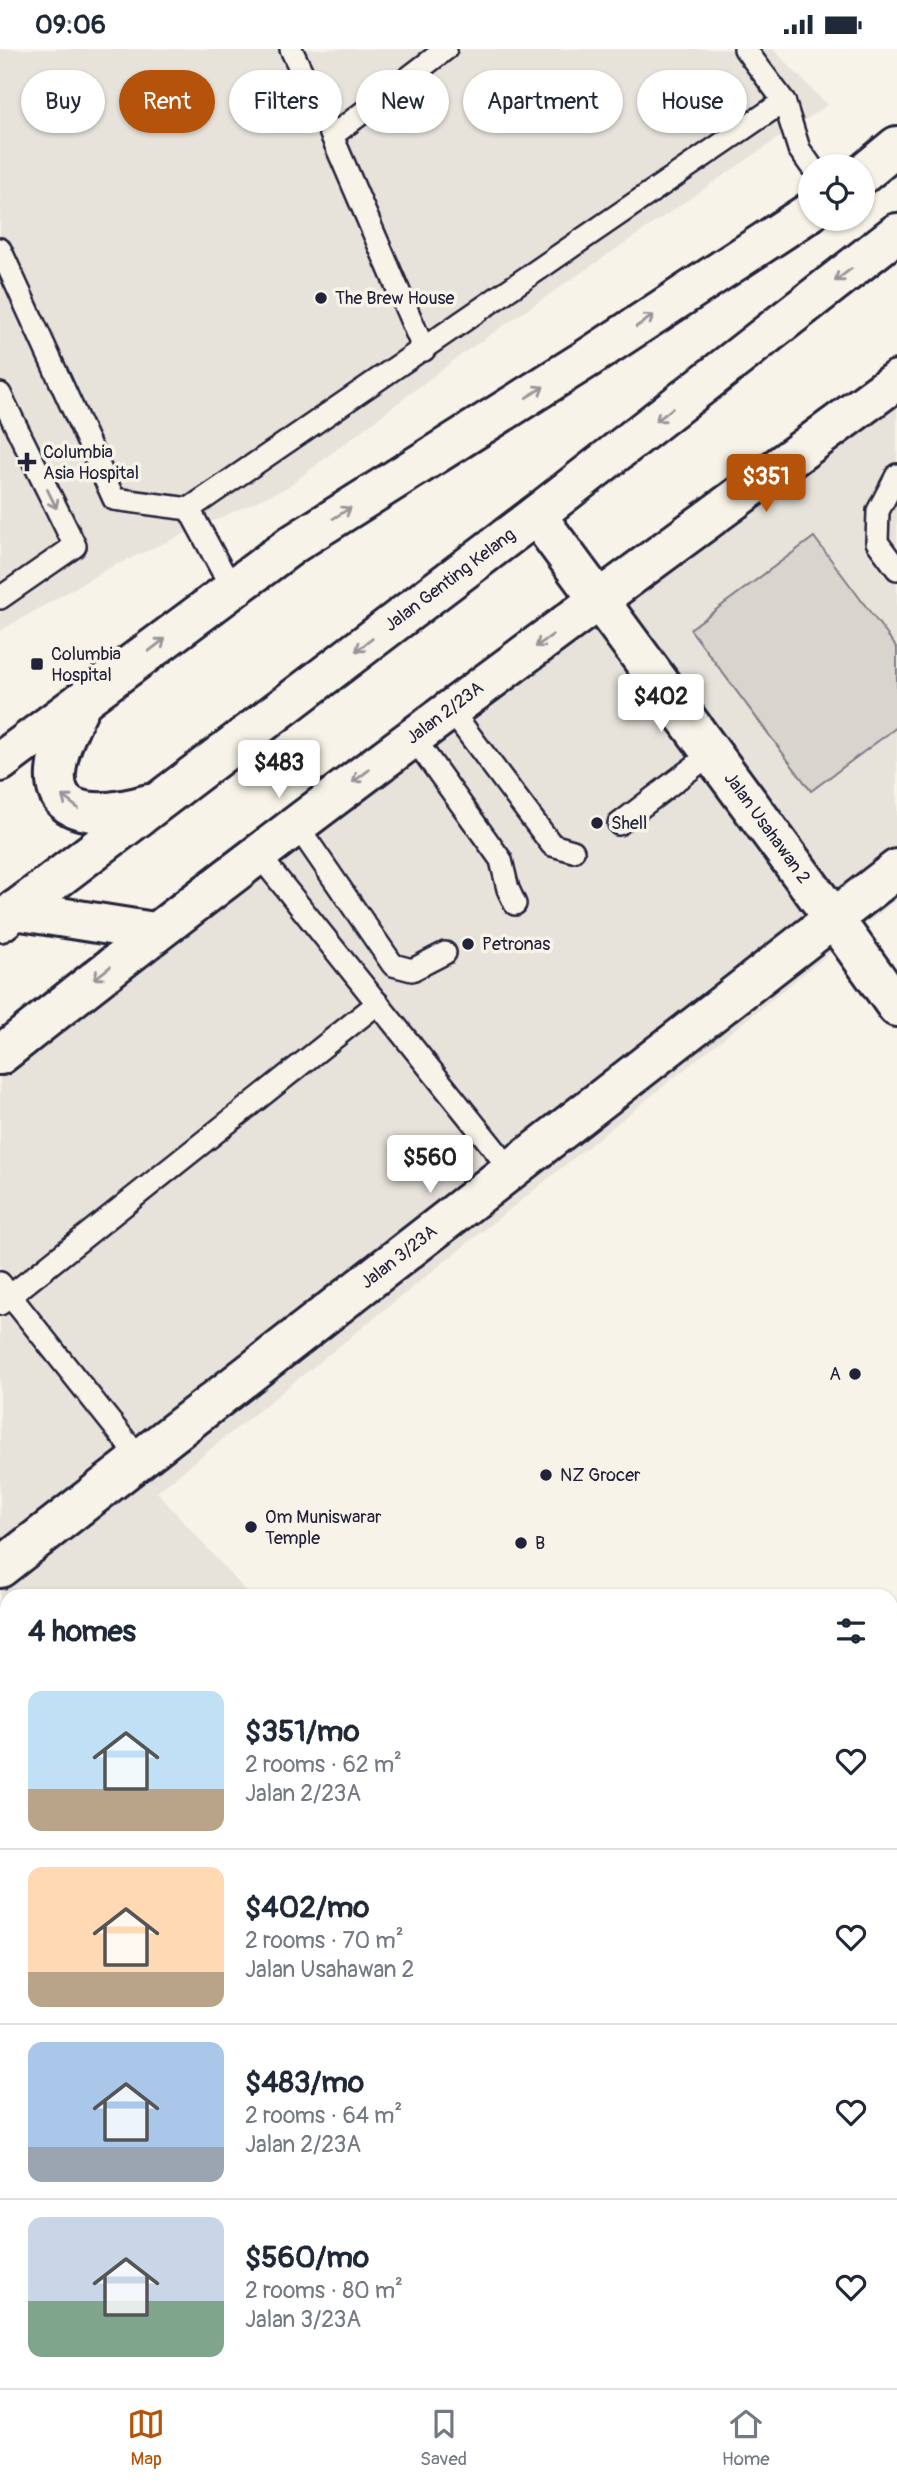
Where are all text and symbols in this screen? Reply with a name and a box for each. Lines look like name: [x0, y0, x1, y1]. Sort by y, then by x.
text: 09:06: [35, 9, 106, 41]
chip: Buy: [21, 70, 105, 133]
chip: Rent: [119, 70, 215, 133]
chip: Filters: [229, 70, 342, 133]
chip: New: [356, 70, 449, 133]
chip: Apartment: [463, 70, 623, 133]
chip: House: [637, 70, 747, 133]
map controls: [798, 154, 875, 231]
button: locate: [798, 154, 875, 231]
one-way arrow: [834, 267, 853, 282]
place label: The Brew House: [335, 287, 455, 310]
marker: The Brew House: [313, 290, 329, 306]
one-way arrow: [635, 314, 655, 328]
one-way arrow: [524, 385, 544, 399]
one-way arrow: [655, 407, 673, 422]
place label: Columbia Asia Hospital: [43, 441, 139, 485]
marker: Columbia Asia Hospital: [17, 452, 37, 472]
pin: $351: [725, 455, 807, 514]
text: $351: [743, 462, 789, 491]
one-way arrow: [45, 488, 59, 509]
one-way arrow: [332, 506, 352, 520]
street label: Jalan Genting Kelang: [380, 523, 520, 637]
one-way arrow: [535, 633, 554, 648]
one-way arrow: [147, 637, 165, 652]
one-way arrow: [355, 637, 374, 652]
place label: Columbia Hospital: [51, 643, 121, 687]
marker: Columbia Hospital: [29, 656, 45, 672]
pin: $402: [620, 675, 702, 734]
street label: Jalan 2/23A: [402, 676, 488, 750]
text: $402: [634, 682, 688, 711]
pin: $483: [238, 741, 320, 800]
text: $483: [254, 748, 304, 777]
street label: Jalan Usahawan 2: [719, 768, 815, 888]
one-way arrow: [352, 769, 371, 783]
one-way arrow: [61, 795, 80, 810]
place label: Shell: [611, 812, 647, 835]
marker: Shell: [589, 815, 605, 831]
place label: Petronas: [482, 933, 550, 956]
marker: Petronas: [460, 936, 476, 952]
one-way arrow: [94, 966, 112, 981]
pin: $560: [389, 1135, 471, 1195]
text: $560: [403, 1143, 457, 1172]
street label: Jalan 3/23A: [356, 1220, 442, 1294]
place label: A: [829, 1363, 841, 1386]
marker: A: [847, 1366, 863, 1382]
place label: NZ Grocer: [560, 1464, 641, 1487]
marker: NZ Grocer: [538, 1467, 554, 1483]
place label: Om Muniswarar Temple: [265, 1506, 382, 1550]
marker: Om Muniswarar Temple: [243, 1519, 259, 1535]
place label: B: [535, 1532, 545, 1555]
marker: B: [513, 1535, 529, 1551]
icon: filters: [832, 1612, 870, 1650]
text: 4 homes: [28, 1613, 136, 1650]
text: $351/mo: [245, 1713, 360, 1750]
icon: home: [84, 1719, 168, 1803]
icon: heart: [832, 1742, 870, 1780]
text: 2 rooms · 62 m²: [245, 1750, 402, 1779]
text: Jalan 2/23A: [245, 1779, 361, 1808]
text: $402/mo: [245, 1889, 369, 1926]
icon: home: [84, 1895, 168, 1979]
icon: heart: [832, 1918, 870, 1956]
text: 2 rooms · 70 m²: [245, 1926, 404, 1955]
text: Jalan Usahawan 2: [245, 1955, 414, 1984]
text: $483/mo: [245, 2064, 364, 2101]
icon: home: [84, 2070, 168, 2154]
icon: heart: [832, 2093, 870, 2131]
text: 2 rooms · 64 m²: [245, 2101, 402, 2130]
text: Jalan 2/23A: [245, 2130, 361, 2159]
text: $560/mo: [245, 2239, 369, 2276]
icon: home: [84, 2245, 168, 2329]
icon: heart: [832, 2268, 870, 2306]
text: 2 rooms · 80 m²: [245, 2276, 403, 2305]
text: Jalan 3/23A: [245, 2305, 361, 2334]
tab: Map: [127, 2405, 165, 2471]
tab: Saved: [420, 2405, 467, 2471]
tab: Home: [722, 2405, 770, 2471]

